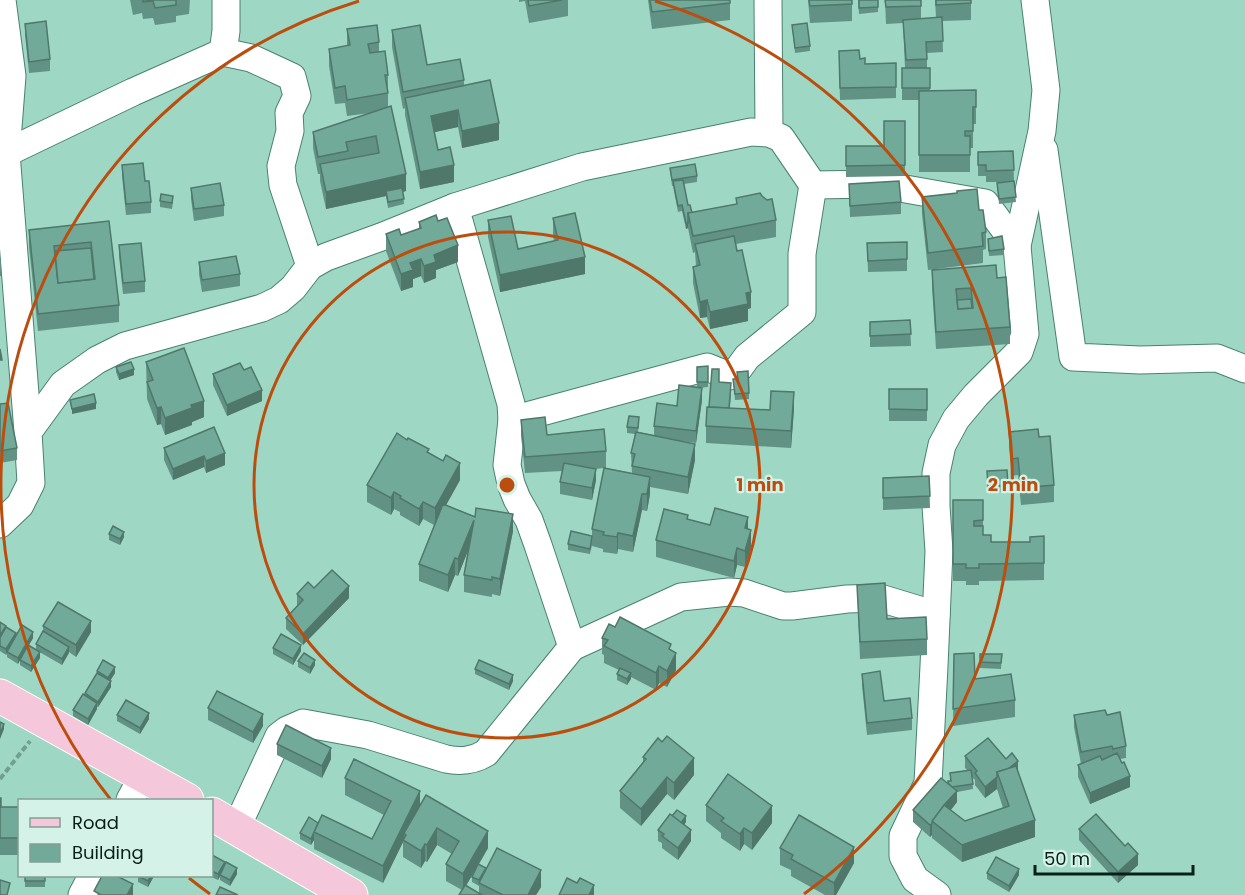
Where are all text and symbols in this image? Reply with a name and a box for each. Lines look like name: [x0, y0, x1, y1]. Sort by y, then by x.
text: 1 min: [736, 472, 784, 497]
text: 2 min: [988, 472, 1038, 497]
centre of rings: [497, 475, 517, 495]
legend: [18, 799, 213, 877]
text: Road: [72, 810, 119, 835]
scale bar: [1035, 838, 1192, 876]
text: Building: [72, 840, 144, 865]
text: 50 m: [1044, 846, 1090, 871]

